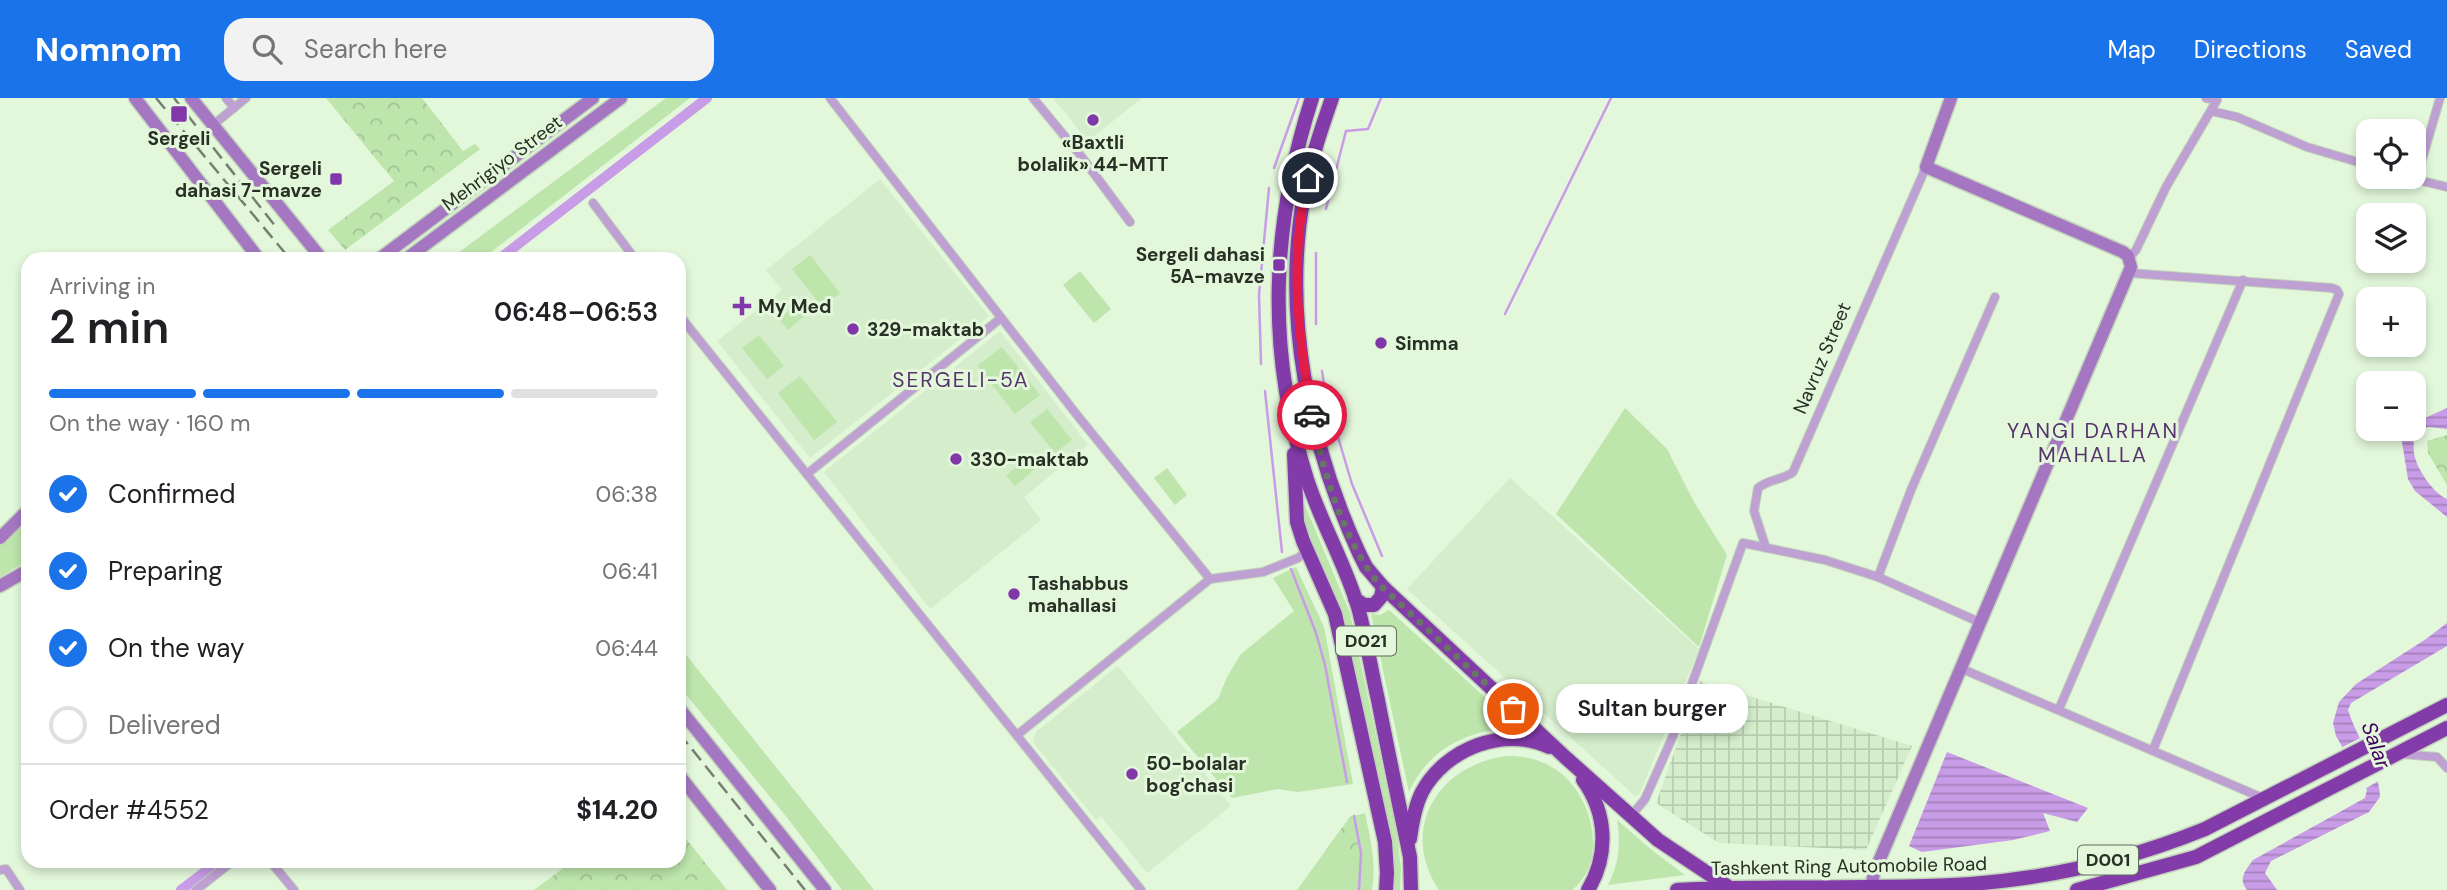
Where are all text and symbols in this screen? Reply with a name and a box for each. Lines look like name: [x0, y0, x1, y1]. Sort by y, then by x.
search box: [224, 18, 714, 81]
text: Nomnom: [35, 28, 182, 71]
icon: search: [248, 30, 286, 68]
text: Search here: [304, 32, 447, 66]
text: Map: [2108, 34, 2156, 65]
text: Directions: [2194, 34, 2307, 65]
text: Saved: [2345, 34, 2412, 65]
marker: Sergeli: [169, 104, 189, 124]
street label: Mehrigiyo Street: [437, 110, 567, 216]
marker: «Baxtli bolalik» 44-MTT: [1085, 112, 1101, 128]
map controls: [2356, 119, 2426, 441]
button: locate: [2356, 119, 2426, 189]
place label: Sergeli: [147, 126, 211, 151]
place label: «Baxtli bolalik» 44-MTT: [1018, 130, 1168, 177]
pin: [1278, 148, 1338, 208]
place label: Sergeli dahasi 7-mavze: [175, 156, 322, 203]
icon: home: [1289, 159, 1327, 197]
marker: Sergeli dahasi 7-mavze: [328, 171, 344, 187]
button: layers: [2356, 203, 2426, 273]
place label: Sergeli dahasi 5A-mavze: [1136, 242, 1265, 289]
marker: Sergeli dahasi 5A-mavze: [1271, 257, 1287, 273]
text: Arriving in: [49, 271, 155, 301]
button: +: [2356, 287, 2426, 357]
place label: My Med: [758, 294, 832, 319]
text: 06:48–06:53: [494, 295, 658, 329]
marker: My Med: [732, 296, 752, 316]
text: 2 min: [49, 297, 169, 357]
street label: Navruz Street: [1787, 299, 1857, 417]
place label: 329-maktab: [867, 317, 984, 342]
marker: 329-maktab: [845, 321, 861, 337]
place label: Simma: [1395, 331, 1459, 356]
marker: Simma: [1373, 335, 1389, 351]
district label: SERGELI-5A: [892, 366, 1030, 394]
button: −: [2356, 371, 2426, 441]
courier: [1277, 380, 1347, 450]
icon: car: [1293, 396, 1331, 434]
text: On the way · 160 m: [49, 408, 250, 438]
district label: YANGI DARHAN MAHALLA: [2007, 417, 2179, 469]
place label: 330-maktab: [970, 447, 1089, 472]
marker: 330-maktab: [948, 451, 964, 467]
icon: check: [49, 475, 87, 513]
text: Confirmed: [108, 477, 235, 511]
text: 06:38: [596, 479, 658, 509]
icon: check: [49, 552, 87, 590]
text: Preparing: [108, 554, 223, 588]
text: 06:41: [602, 556, 658, 586]
place label: Tashabbus mahallasi: [1028, 571, 1129, 618]
marker: Tashabbus mahallasi: [1006, 586, 1022, 602]
road number: D021: [1336, 626, 1396, 656]
icon: check: [49, 629, 87, 667]
text: On the way: [108, 631, 244, 665]
text: 06:44: [595, 633, 658, 663]
pin: [1483, 679, 1543, 739]
callout: Sultan burger: [1555, 684, 1748, 734]
icon: bag: [1494, 690, 1532, 728]
text: Sultan burger: [1577, 693, 1727, 723]
text: Delivered: [108, 708, 221, 742]
water label: Salar: [2355, 718, 2398, 773]
place label: 50-bolalar bog'chasi: [1146, 751, 1247, 798]
marker: 50-bolalar bog'chasi: [1124, 766, 1140, 782]
text: Order #4552: [49, 793, 209, 827]
text: $14.20: [576, 793, 658, 827]
road number: D001: [2078, 846, 2138, 874]
street label: Tashkent Ring Automobile Road: [1711, 851, 1987, 881]

